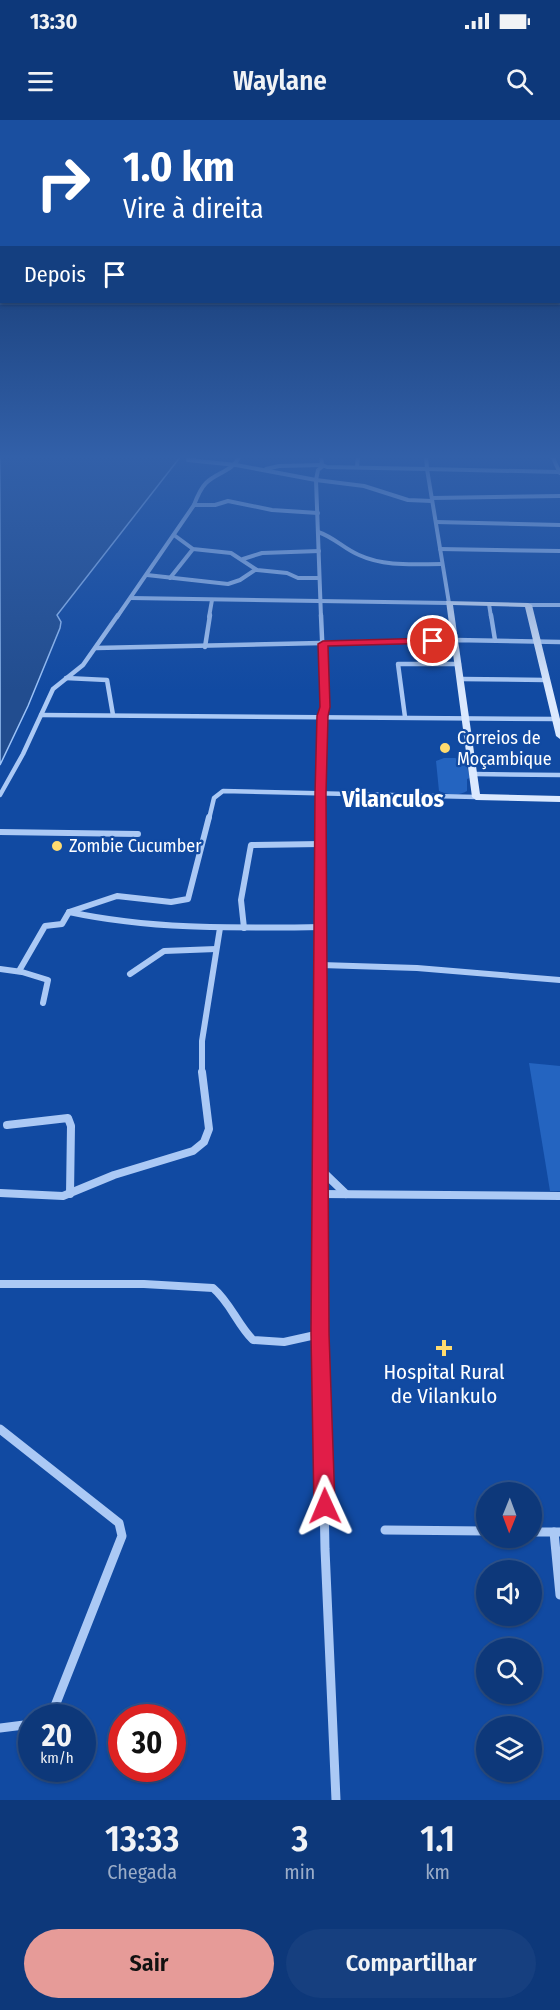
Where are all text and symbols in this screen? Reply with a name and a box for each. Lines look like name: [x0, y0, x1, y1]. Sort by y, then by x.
text: 13:30: [30, 8, 78, 35]
icon: menu: [24, 65, 57, 98]
text: Waylane: [233, 65, 327, 97]
icon: search: [503, 65, 536, 98]
text: 1.0 km: [123, 142, 235, 192]
icon: right: [24, 144, 102, 222]
text: Vire à direita: [123, 193, 263, 225]
icon: arrive: [98, 258, 131, 291]
text: Depois: [24, 261, 86, 288]
pin: [407, 615, 458, 666]
icon: arrive: [416, 624, 449, 657]
place label: Correios de Moçambique: [457, 727, 552, 770]
marker: Correios de Moçambique: [438, 741, 452, 755]
district label: Vilanculos: [341, 785, 445, 813]
place label: Zombie Cucumber: [69, 835, 202, 857]
marker: Zombie Cucumber: [50, 839, 64, 853]
marker: Hospital Rural de Vilankulo: [435, 1339, 453, 1357]
place label: Hospital Rural de Vilankulo: [383, 1359, 505, 1409]
position arrow: [293, 1474, 357, 1538]
north arrow: [476, 1482, 542, 1548]
map controls: [476, 1482, 542, 1782]
button: sound: [476, 1560, 542, 1626]
button: search: [476, 1638, 542, 1704]
speed limit sign: 30: [108, 1704, 186, 1782]
button: layers: [476, 1716, 542, 1782]
text: 20: [42, 1718, 72, 1754]
text: km/h: [40, 1749, 74, 1767]
text: 13:33: [105, 1817, 179, 1861]
text: 3: [291, 1817, 308, 1861]
text: 1.1: [420, 1817, 455, 1861]
text: Chegada: [107, 1860, 177, 1884]
text: min: [284, 1860, 315, 1884]
text: km: [425, 1860, 450, 1884]
button: Sair: [24, 1929, 274, 1998]
button: Compartilhar: [286, 1929, 536, 1998]

